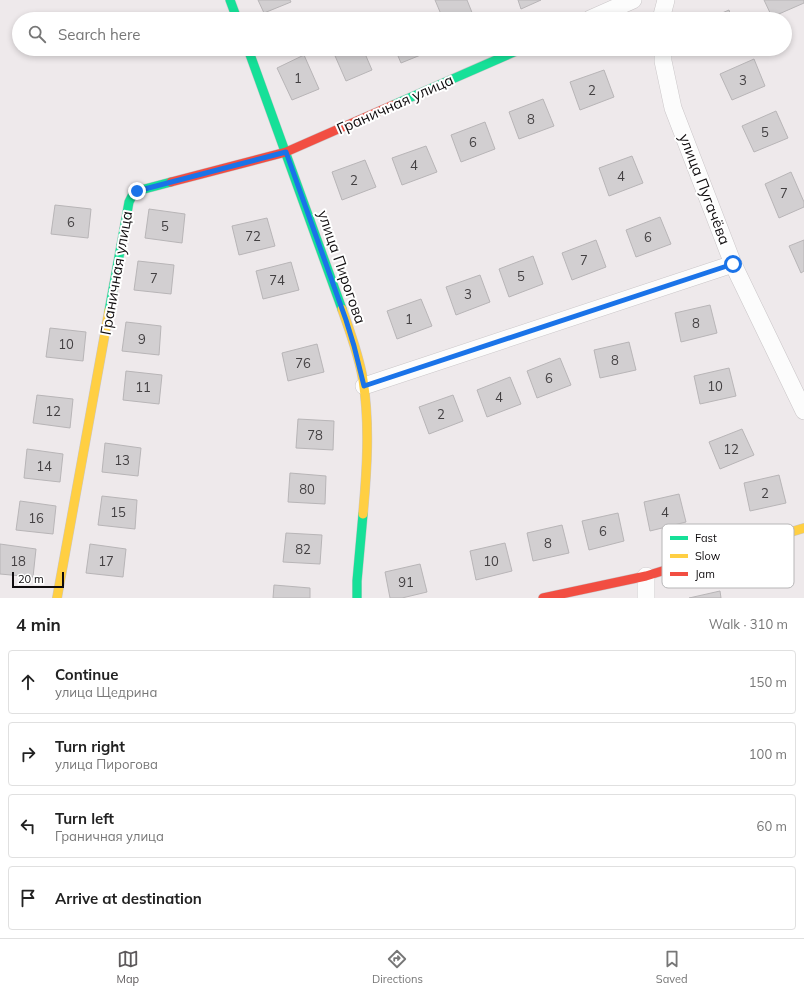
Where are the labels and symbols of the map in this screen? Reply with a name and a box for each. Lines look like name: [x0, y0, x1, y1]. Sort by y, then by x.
house number: 1: [294, 70, 302, 86]
street label: Граничная улица: [334, 70, 456, 138]
house number: 3: [739, 72, 747, 88]
house number: 2: [588, 82, 596, 98]
house number: 8: [527, 111, 535, 127]
house number: 5: [761, 124, 769, 140]
street label: улица Пугачёва: [675, 131, 735, 247]
house number: 6: [469, 134, 477, 150]
house number: 4: [410, 157, 418, 173]
house number: 4: [617, 168, 625, 184]
house number: 2: [350, 172, 358, 188]
route end: [128, 182, 146, 200]
house number: 7: [780, 185, 788, 201]
street label: улица Пирогова: [314, 208, 370, 326]
street label: Граничная улица: [96, 209, 136, 337]
house number: 6: [67, 214, 75, 230]
house number: 5: [161, 218, 169, 234]
house number: 72: [245, 228, 261, 244]
house number: 6: [644, 229, 652, 245]
house number: 7: [580, 252, 588, 268]
route start: [724, 255, 742, 273]
house number: 5: [517, 268, 525, 284]
house number: 7: [150, 270, 158, 286]
house number: 74: [269, 272, 285, 288]
house number: 3: [464, 286, 472, 302]
house number: 1: [405, 311, 413, 327]
house number: 8: [692, 315, 700, 331]
house number: 9: [138, 331, 146, 347]
house number: 10: [58, 336, 74, 352]
house number: 8: [611, 352, 619, 368]
house number: 76: [295, 355, 311, 371]
house number: 6: [545, 370, 553, 386]
house number: 10: [707, 378, 723, 394]
house number: 11: [135, 379, 151, 395]
house number: 4: [495, 389, 503, 405]
house number: 12: [45, 403, 61, 419]
house number: 2: [437, 406, 445, 422]
house number: 78: [307, 427, 323, 443]
house number: 12: [723, 441, 739, 457]
house number: 13: [114, 452, 130, 468]
house number: 14: [36, 458, 52, 474]
house number: 80: [299, 481, 315, 497]
house number: 2: [761, 485, 769, 501]
house number: 15: [110, 504, 126, 520]
house number: 4: [661, 504, 669, 520]
house number: 16: [28, 510, 44, 526]
house number: 6: [599, 523, 607, 539]
legend: [662, 524, 794, 588]
text: Fast: [695, 531, 717, 545]
house number: 8: [544, 535, 552, 551]
house number: 82: [295, 541, 311, 557]
text: Slow: [695, 549, 721, 563]
house number: 18: [10, 553, 26, 569]
house number: 17: [98, 553, 114, 569]
house number: 10: [483, 553, 499, 569]
text: Jam: [695, 567, 715, 581]
scale bar: [12, 570, 64, 589]
house number: 91: [398, 574, 414, 590]

